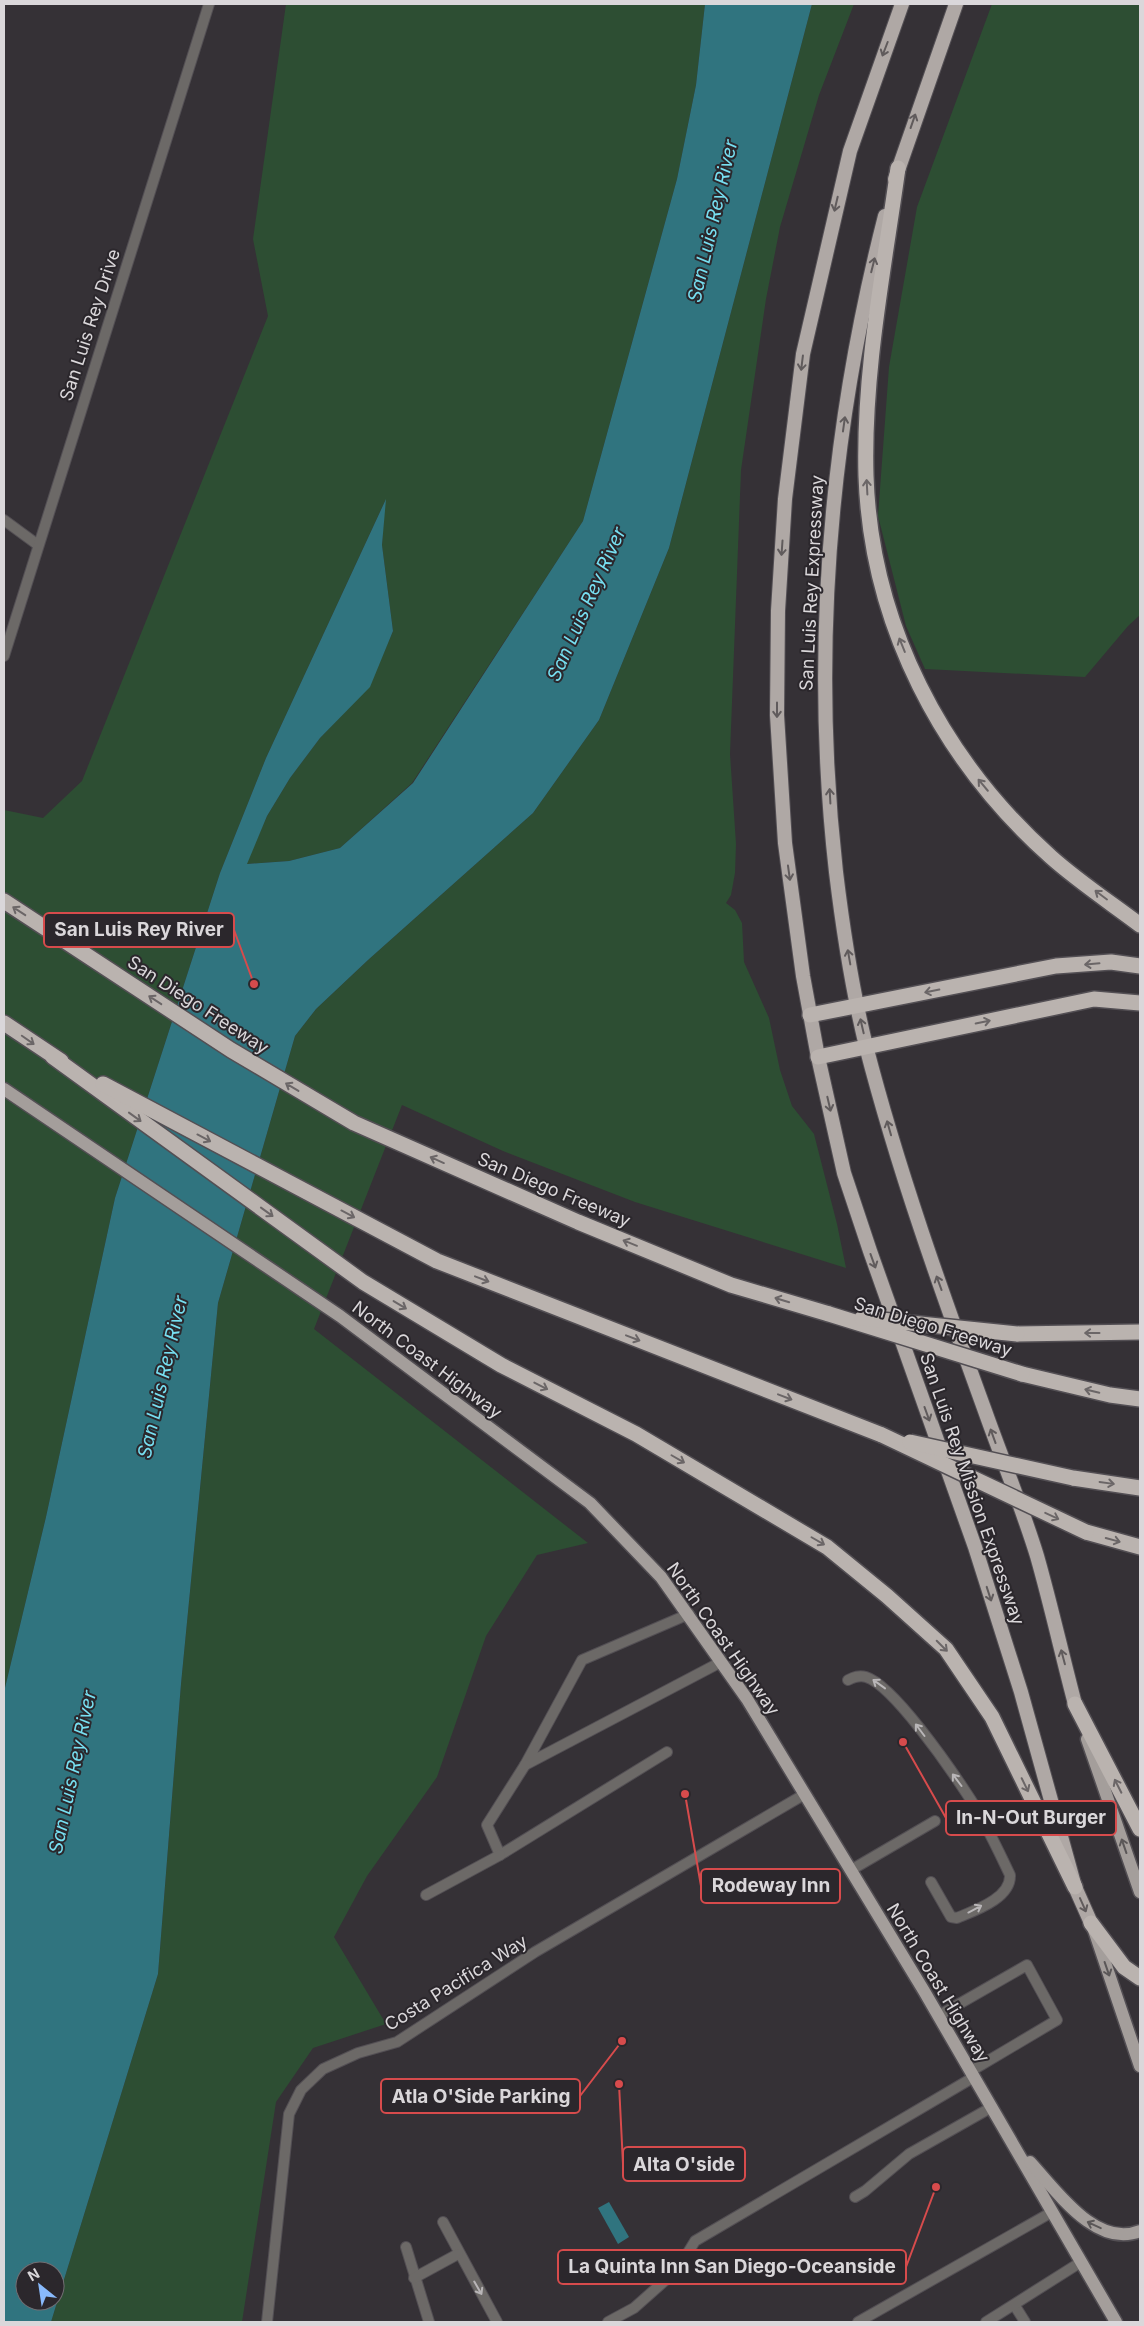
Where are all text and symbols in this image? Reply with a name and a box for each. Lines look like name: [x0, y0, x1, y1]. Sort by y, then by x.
one-way arrow: [880, 41, 889, 57]
one-way arrow: [909, 114, 919, 130]
water label: San Luis Rey River: [683, 137, 743, 305]
one-way arrow: [831, 196, 841, 212]
street label: San Luis Rey Drive: [55, 246, 124, 403]
one-way arrow: [869, 257, 878, 273]
one-way arrow: [797, 355, 807, 371]
one-way arrow: [839, 417, 849, 433]
street label: San Luis Rey Expressway: [795, 475, 828, 691]
one-way arrow: [862, 479, 871, 495]
water label: San Luis Rey River: [542, 523, 631, 685]
one-way arrow: [778, 540, 787, 556]
one-way arrow: [896, 638, 906, 653]
one-way arrow: [773, 702, 782, 718]
one-way arrow: [978, 778, 989, 791]
one-way arrow: [825, 788, 834, 804]
one-way arrow: [784, 864, 794, 880]
one-way arrow: [1095, 890, 1108, 901]
one-way arrow: [12, 906, 26, 916]
callout: San Luis Rey River: [44, 913, 234, 947]
text: San Luis Rey River: [54, 918, 224, 941]
one-way arrow: [843, 949, 853, 965]
street label: San Diego Freeway: [124, 951, 273, 1058]
one-way arrow: [1084, 959, 1100, 968]
one-way arrow: [924, 986, 940, 996]
one-way arrow: [148, 995, 162, 1006]
one-way arrow: [974, 1017, 990, 1026]
one-way arrow: [857, 1018, 866, 1034]
one-way arrow: [21, 1035, 35, 1045]
one-way arrow: [286, 1081, 300, 1091]
one-way arrow: [825, 1096, 834, 1112]
one-way arrow: [128, 1112, 142, 1122]
one-way arrow: [884, 1120, 894, 1136]
one-way arrow: [197, 1133, 212, 1143]
street label: San Diego Freeway: [475, 1148, 634, 1231]
one-way arrow: [430, 1154, 445, 1164]
one-way arrow: [260, 1207, 274, 1217]
one-way arrow: [340, 1210, 355, 1219]
one-way arrow: [623, 1238, 638, 1248]
one-way arrow: [869, 1252, 878, 1268]
one-way arrow: [474, 1275, 489, 1284]
one-way arrow: [933, 1275, 943, 1291]
water label: San Luis Rey River: [133, 1293, 193, 1461]
street label: San Diego Freeway: [852, 1293, 1015, 1361]
one-way arrow: [774, 1295, 790, 1305]
street label: North Coast Highway: [348, 1297, 506, 1423]
one-way arrow: [393, 1300, 407, 1310]
one-way arrow: [1084, 1328, 1100, 1338]
one-way arrow: [625, 1334, 640, 1343]
street label: San Luis Rey Mission Expressway: [916, 1350, 1029, 1628]
one-way arrow: [533, 1382, 548, 1391]
one-way arrow: [1085, 1386, 1101, 1395]
one-way arrow: [777, 1394, 792, 1403]
one-way arrow: [923, 1406, 933, 1422]
one-way arrow: [988, 1428, 997, 1444]
one-way arrow: [670, 1455, 684, 1465]
one-way arrow: [1098, 1479, 1114, 1489]
one-way arrow: [1044, 1512, 1059, 1521]
one-way arrow: [1105, 1535, 1121, 1545]
one-way arrow: [810, 1537, 824, 1547]
street label: North Coast Highway: [663, 1558, 784, 1719]
one-way arrow: [985, 1585, 995, 1601]
one-way arrow: [936, 1640, 948, 1652]
one-way arrow: [1058, 1650, 1067, 1666]
one-way arrow: [872, 1679, 886, 1689]
water label: San Luis Rey River: [44, 1688, 101, 1856]
one-way arrow: [914, 1724, 925, 1737]
one-way arrow: [952, 1773, 962, 1787]
one-way arrow: [1021, 1777, 1030, 1792]
one-way arrow: [1113, 1779, 1122, 1794]
callout: In-N-Out Burger: [946, 1801, 1116, 1835]
text: In-N-Out Burger: [956, 1806, 1106, 1829]
one-way arrow: [1119, 1839, 1128, 1854]
callout: Rodeway Inn: [701, 1869, 840, 1903]
text: Rodeway Inn: [712, 1874, 830, 1897]
one-way arrow: [1079, 1897, 1088, 1912]
street label: North Coast Highway: [883, 1899, 994, 2066]
one-way arrow: [967, 1904, 982, 1914]
street label: Costa Pacifica Way: [381, 1930, 531, 2035]
one-way arrow: [1103, 1961, 1112, 1977]
callout: Atla O'Side Parking: [381, 2079, 580, 2113]
text: Atla O'Side Parking: [392, 2085, 570, 2108]
callout: Alta O'side: [623, 2147, 745, 2181]
text: Alta O'side: [633, 2153, 735, 2176]
one-way arrow: [1087, 2220, 1102, 2230]
callout: La Quinta Inn San Diego-Oceanside: [558, 2250, 906, 2284]
text: La Quinta Inn San Diego-Oceanside: [568, 2255, 896, 2278]
north arrow: [15, 2261, 65, 2311]
text: N: [24, 2264, 42, 2284]
one-way arrow: [473, 2280, 483, 2295]

